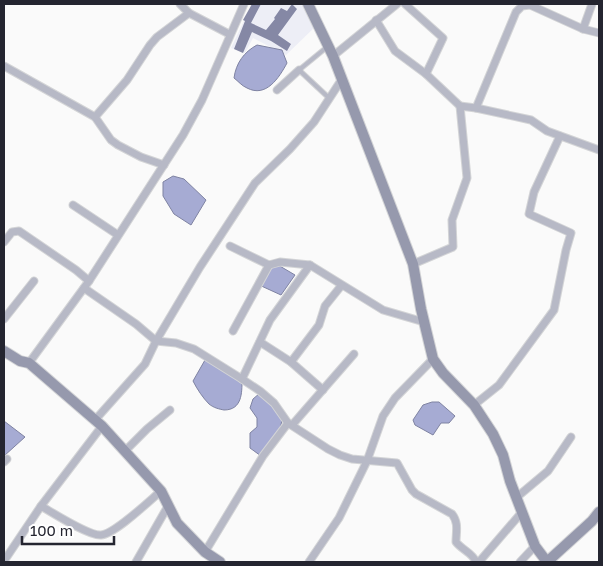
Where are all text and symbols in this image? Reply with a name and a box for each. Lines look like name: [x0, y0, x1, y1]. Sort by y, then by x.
scale bar: [22, 514, 115, 546]
text: 100 m: [30, 521, 73, 539]

